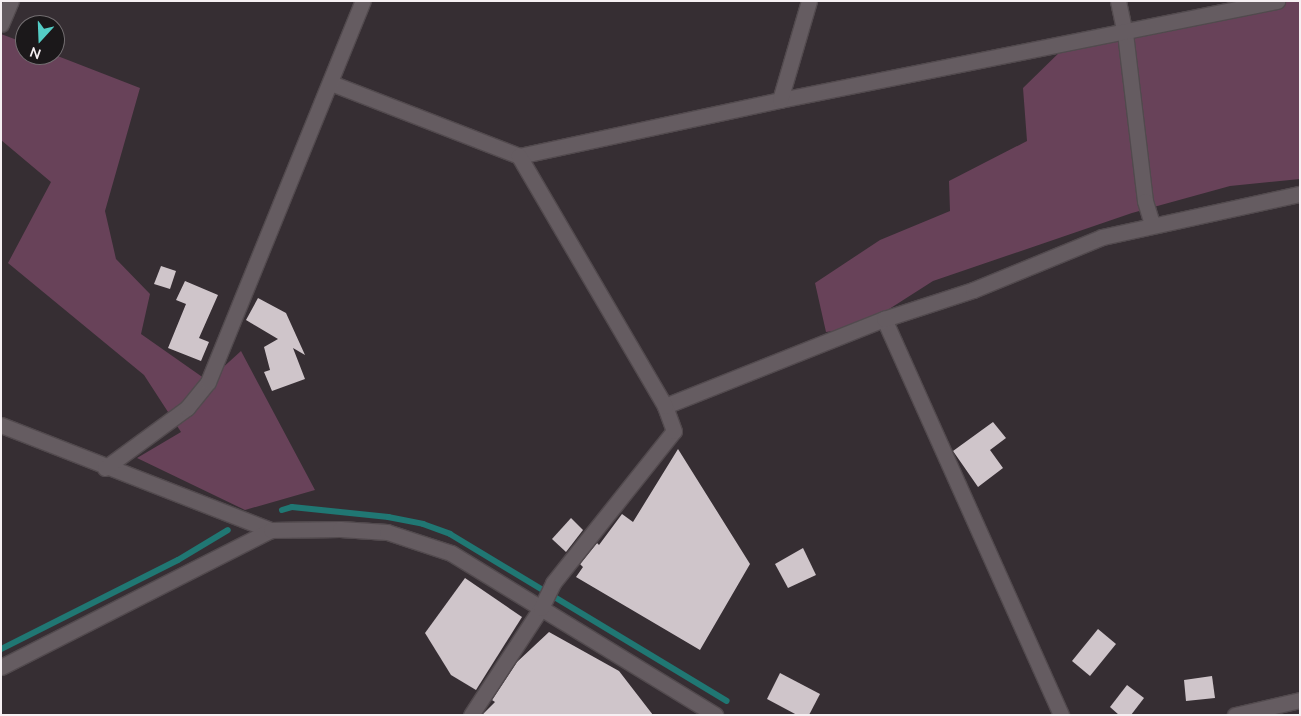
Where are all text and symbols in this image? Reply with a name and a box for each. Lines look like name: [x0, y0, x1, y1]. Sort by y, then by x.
north arrow: [15, 15, 65, 65]
text: N: [27, 43, 43, 63]

